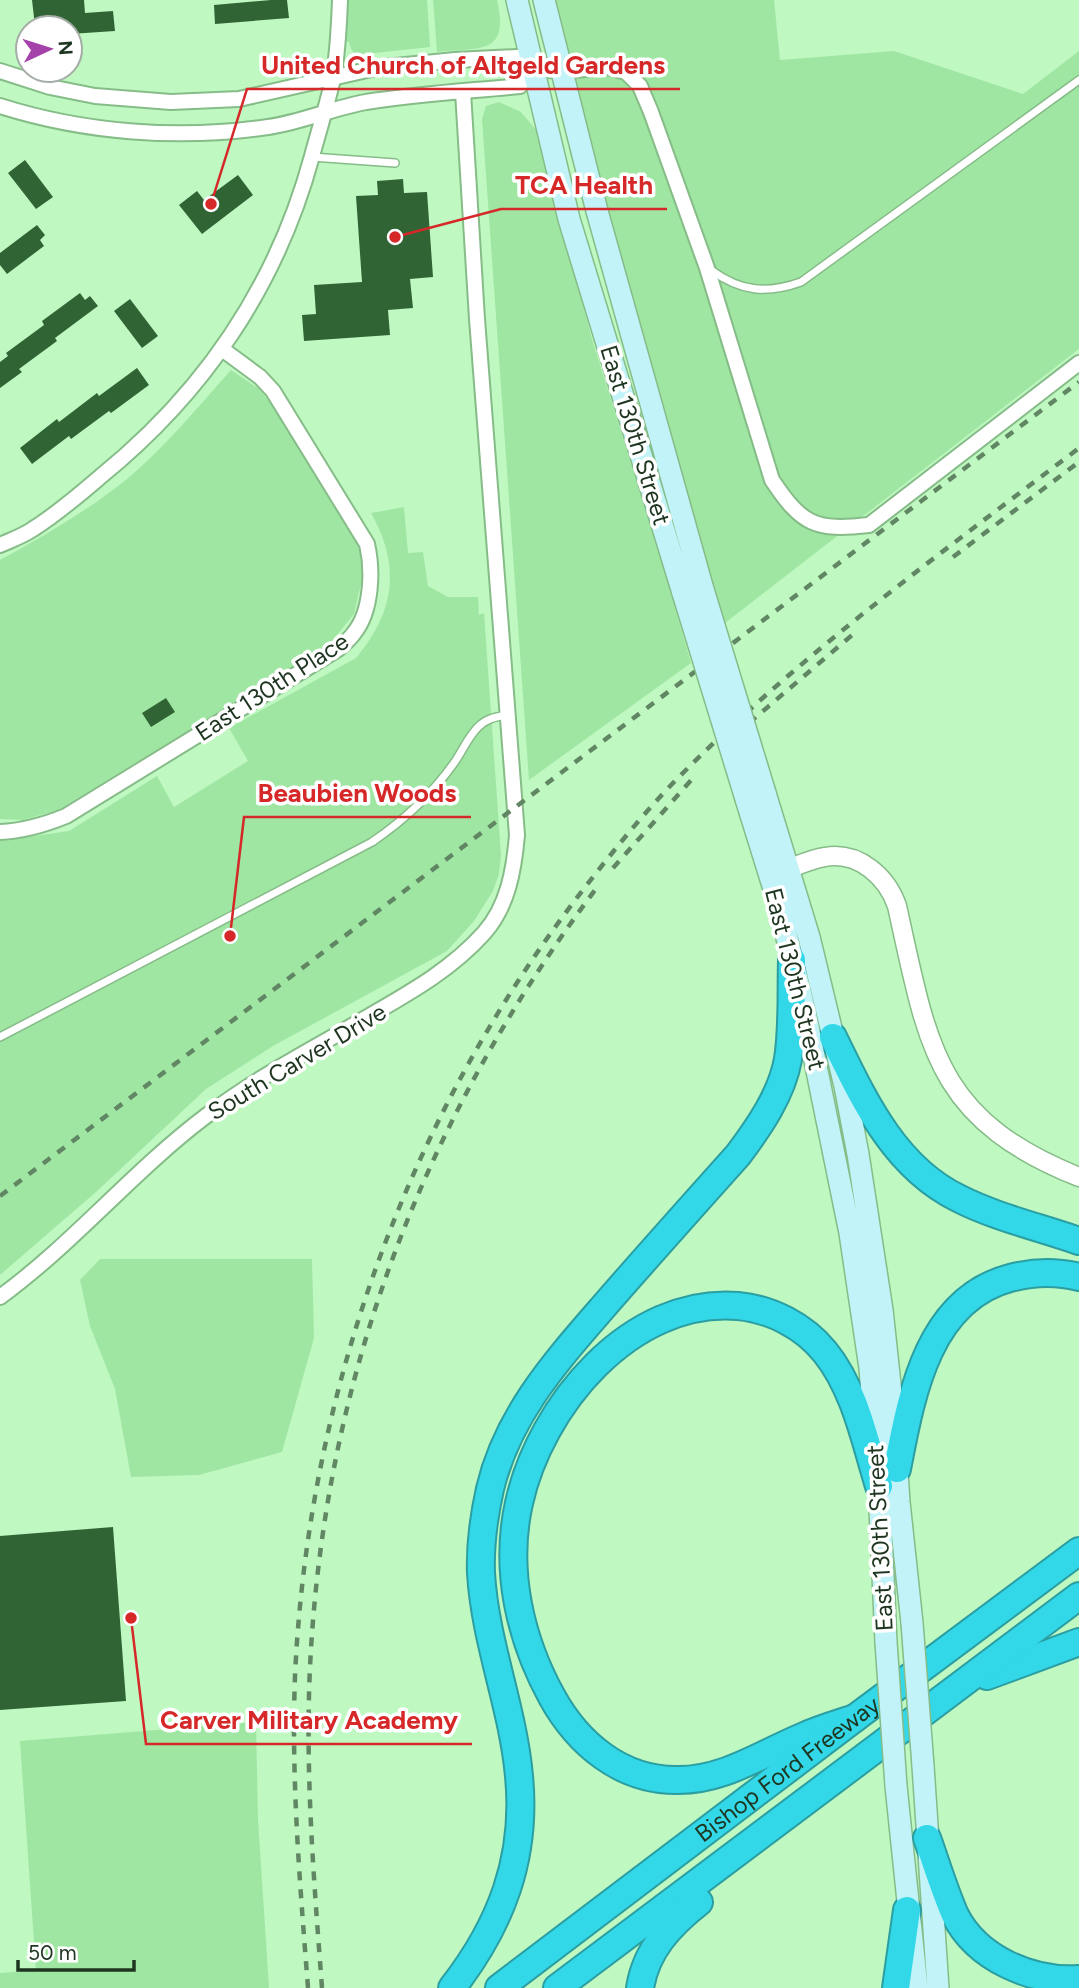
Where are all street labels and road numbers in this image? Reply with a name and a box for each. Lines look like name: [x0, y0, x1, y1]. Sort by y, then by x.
street label: East 130th Street: [594, 341, 677, 528]
street label: East 130th Place: [190, 626, 354, 747]
street label: East 130th Street: [759, 885, 832, 1073]
street label: South Carver Drive: [202, 997, 391, 1126]
street label: East 130th Street: [860, 1444, 899, 1632]
street label: Bishop Ford Freeway: [689, 1690, 885, 1848]

